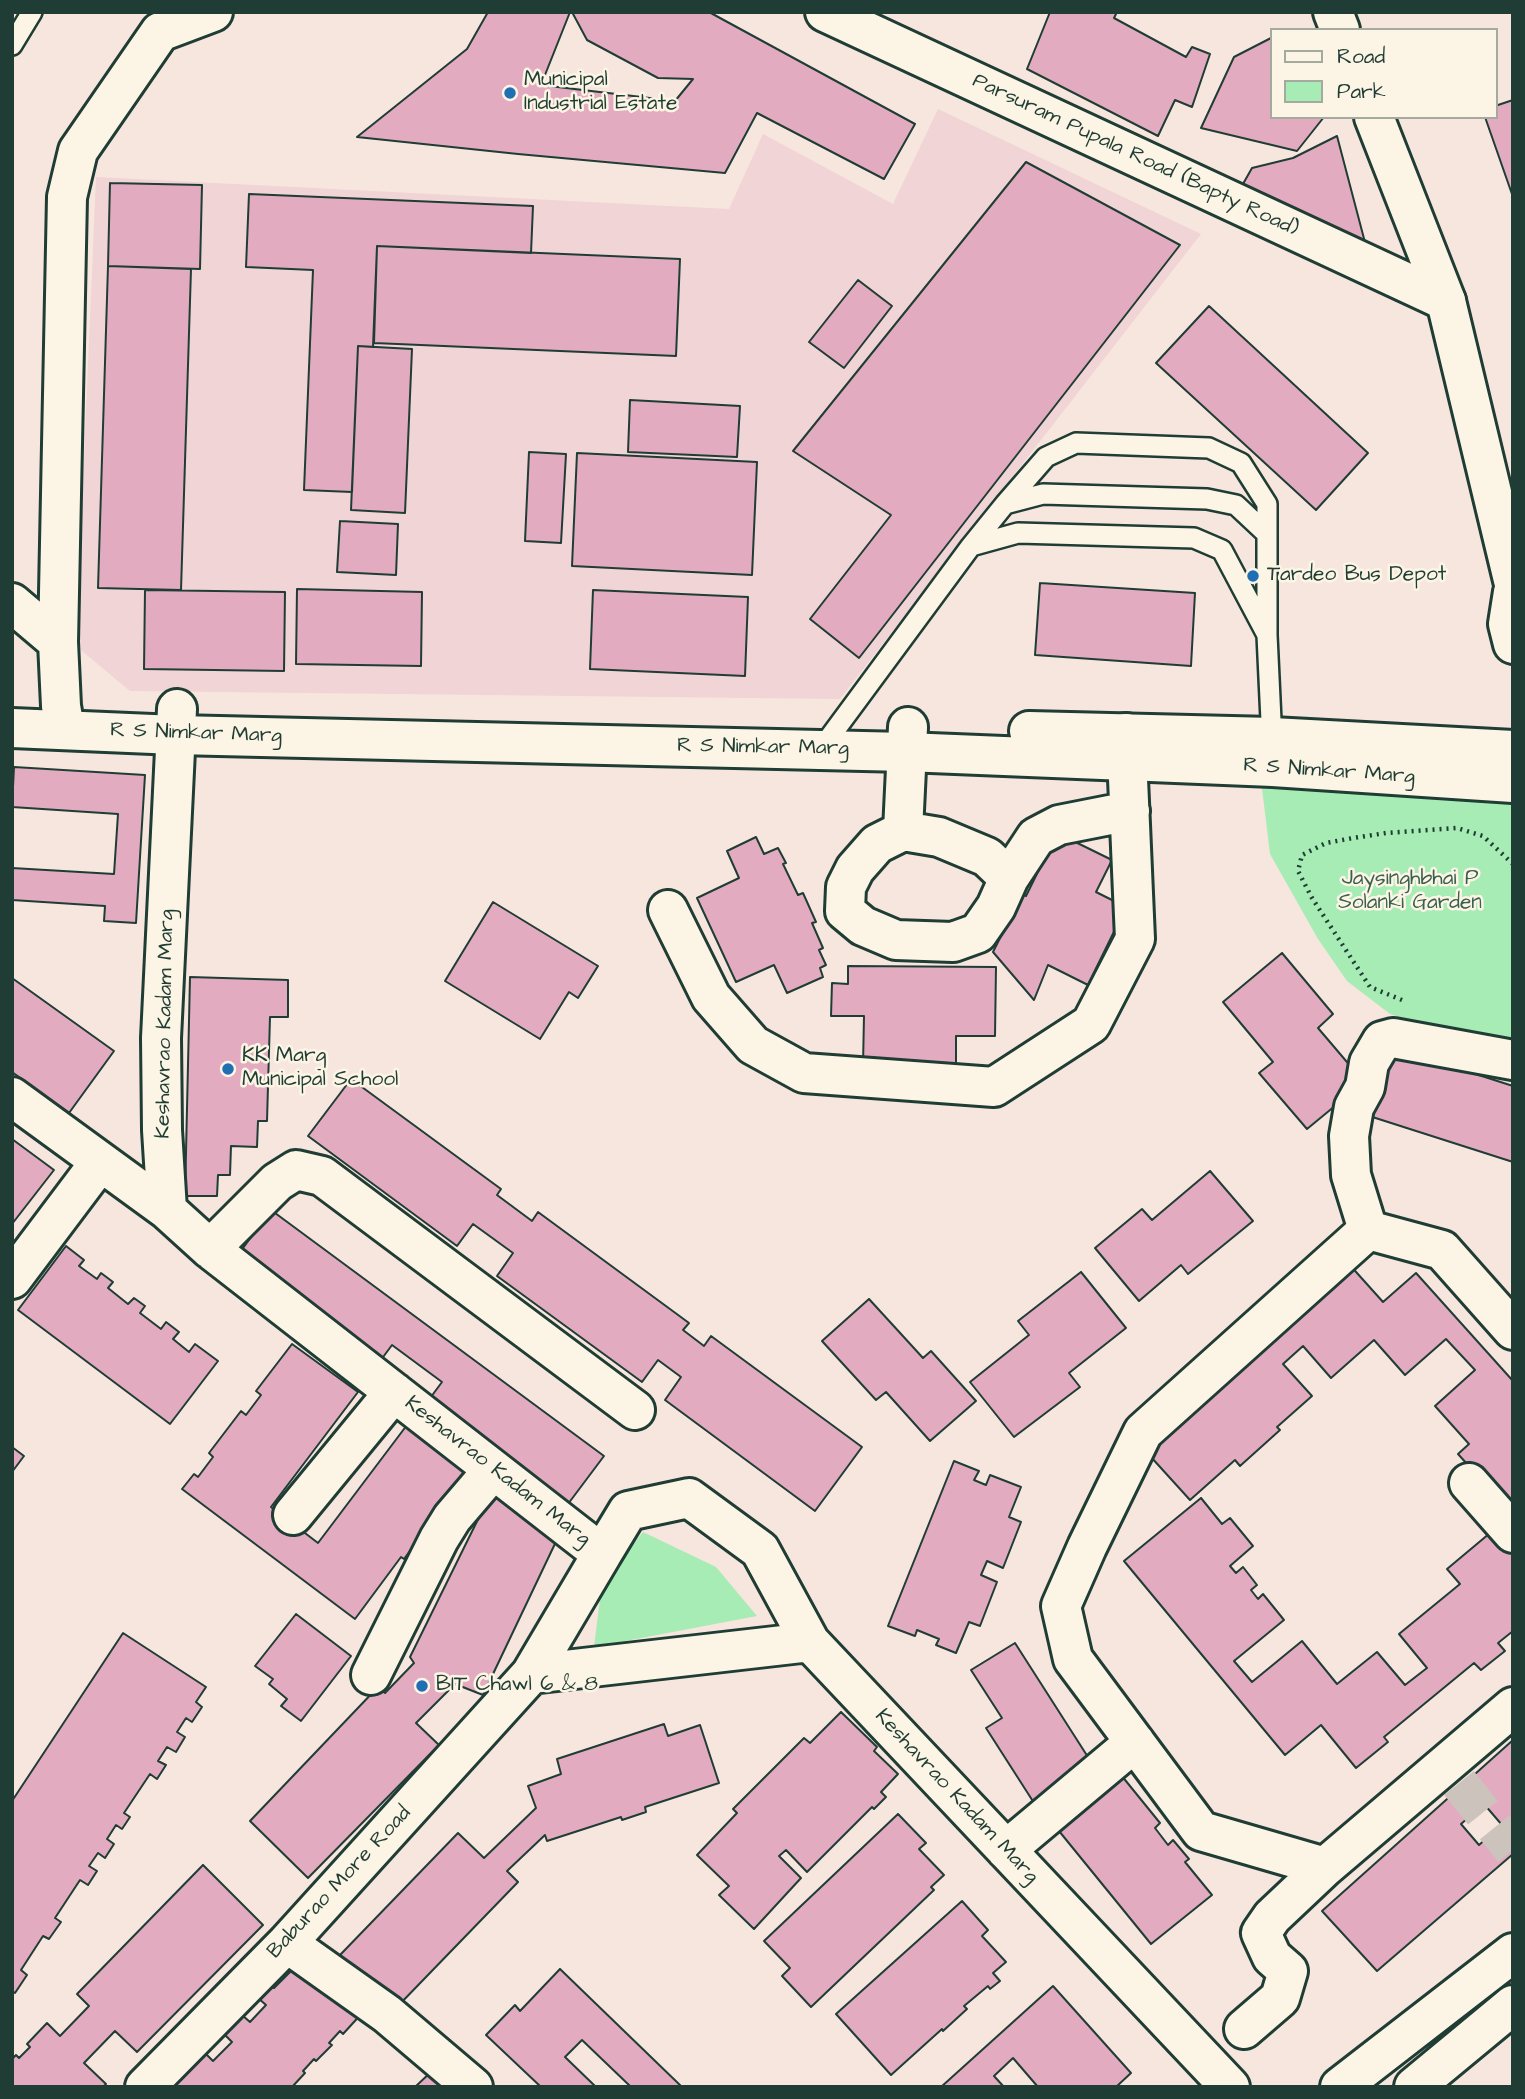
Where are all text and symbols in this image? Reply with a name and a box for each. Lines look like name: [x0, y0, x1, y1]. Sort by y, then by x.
legend: [1270, 28, 1497, 119]
text: Road: [1337, 42, 1385, 71]
place label: Municipal Industrial Estate: [524, 68, 677, 118]
street label: Parsuram Pupala Road (Bapty Road): [968, 69, 1302, 243]
text: Park: [1337, 77, 1386, 106]
marker: Municipal Industrial Estate: [502, 85, 518, 101]
place label: Tardeo Bus Depot: [1267, 563, 1446, 589]
marker: Tardeo Bus Depot: [1245, 568, 1261, 584]
street label: R S Nimkar Marg: [110, 718, 282, 750]
street label: R S Nimkar Marg: [677, 734, 849, 762]
street label: R S Nimkar Marg: [1242, 753, 1416, 791]
park label: Jaysinghbhai P Solanki Garden: [1338, 867, 1482, 917]
street label: Keshavrao Kadam Marg: [151, 909, 181, 1139]
place label: KK Marg Municipal School: [242, 1044, 398, 1094]
marker: KK Marg Municipal School: [220, 1061, 236, 1077]
street label: Keshavrao Kadam Marg: [399, 1392, 595, 1552]
place label: BIT Chawl 6 & 8: [436, 1673, 598, 1699]
marker: BIT Chawl 6 & 8: [414, 1678, 430, 1694]
street label: Keshavrao Kadam Marg: [869, 1705, 1043, 1889]
street label: Baburao More Road: [263, 1802, 417, 1964]

